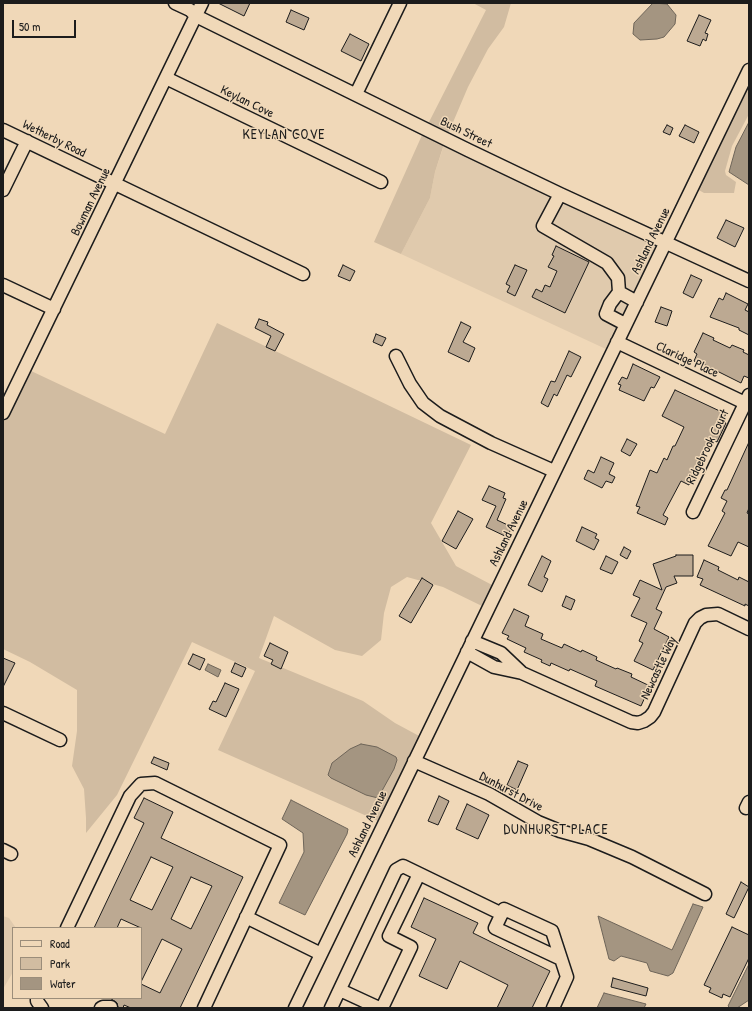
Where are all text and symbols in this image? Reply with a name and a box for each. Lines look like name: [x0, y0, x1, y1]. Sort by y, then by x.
scale bar: [14, 12, 78, 38]
text: 50 m: [19, 18, 40, 35]
street label: Keylan Cove: [218, 82, 276, 122]
street label: Bush Street: [438, 114, 494, 152]
street label: Wetherby Road: [20, 117, 88, 161]
district label: KEYLAN COVE: [243, 127, 325, 143]
street label: Bowman Avenue: [68, 165, 114, 239]
street label: Ashland Avenue: [628, 205, 674, 277]
street label: Claridge Place: [653, 339, 721, 381]
street label: Ridgebrook Court: [683, 407, 733, 487]
street label: Ashland Avenue: [486, 497, 532, 569]
street label: Newcastle Way: [638, 634, 680, 702]
street label: Dunhurst Drive: [477, 769, 545, 815]
street label: Ashland Avenue: [345, 788, 391, 860]
district label: DUNHURST PLACE: [503, 822, 609, 838]
legend: [12, 927, 142, 999]
text: Road: [50, 935, 70, 952]
text: Park: [50, 955, 70, 972]
text: Water: [50, 975, 76, 992]

